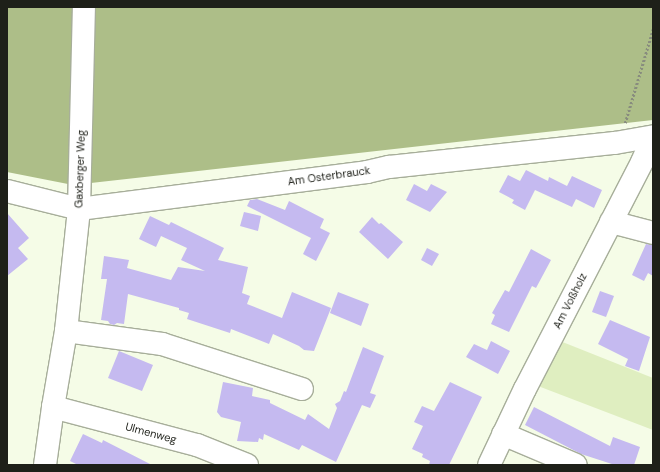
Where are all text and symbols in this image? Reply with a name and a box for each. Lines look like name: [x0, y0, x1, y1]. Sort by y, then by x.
street label: Gaxberger Weg: [72, 130, 88, 208]
street label: Am Osterbrauck: [287, 164, 371, 188]
street label: Am Voßholz: [550, 271, 590, 331]
street label: Ulmenweg: [124, 420, 178, 446]

